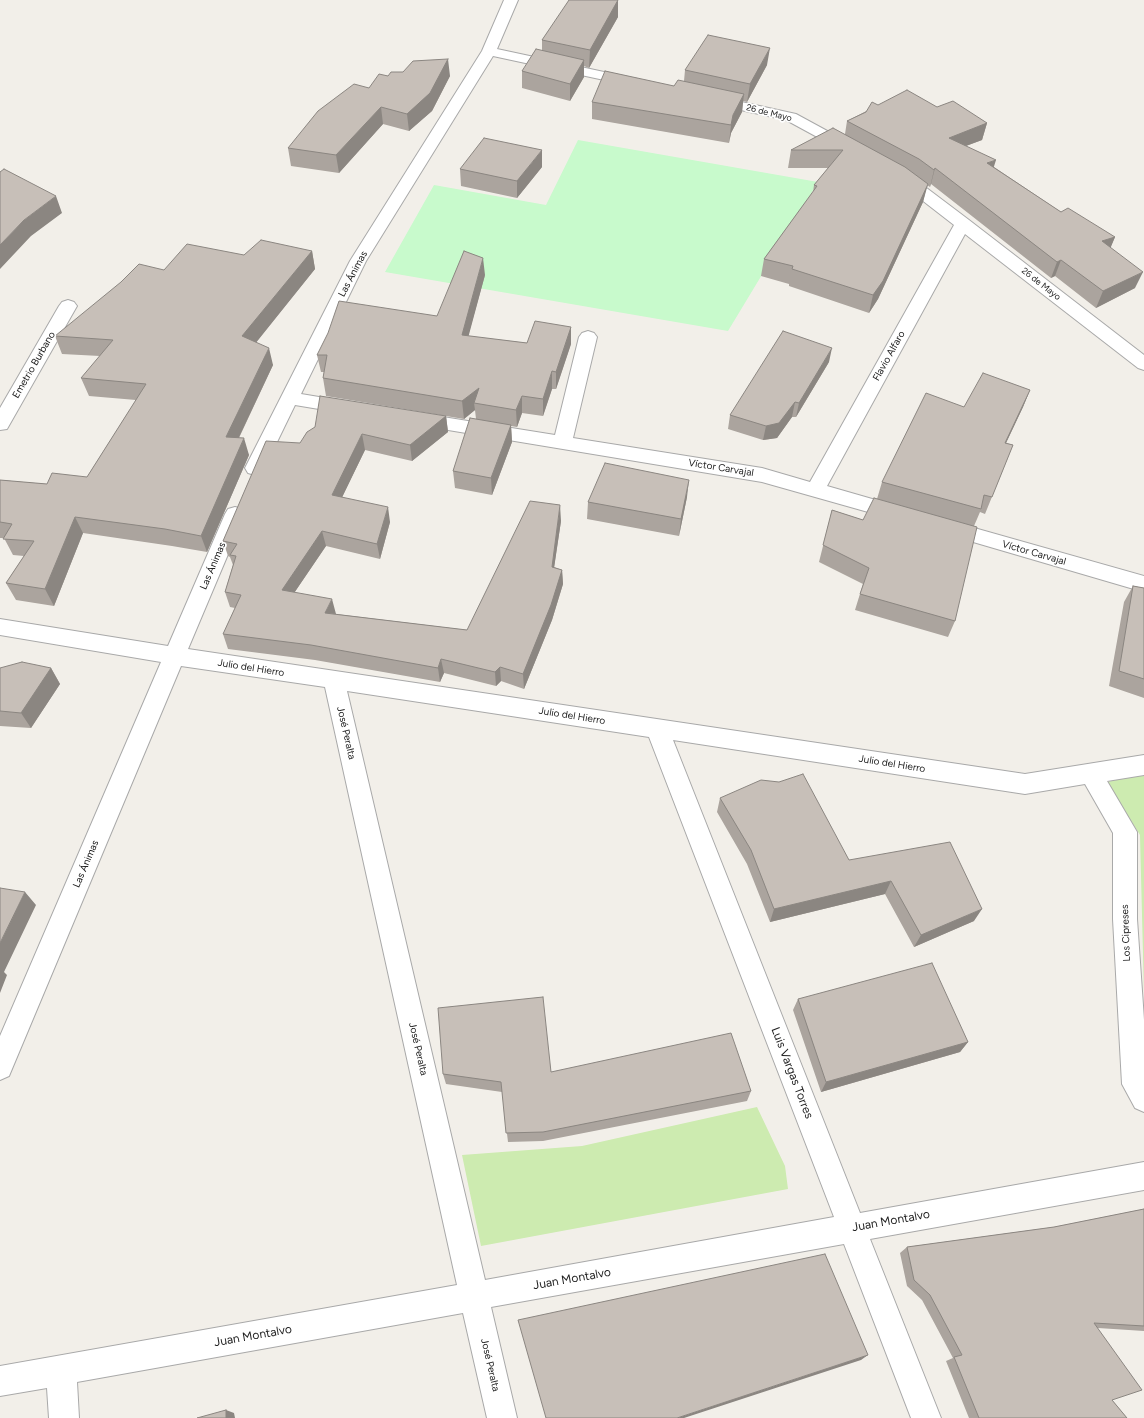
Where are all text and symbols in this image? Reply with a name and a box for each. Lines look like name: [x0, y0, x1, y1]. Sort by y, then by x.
street label: 26 de Mayo: [745, 102, 793, 124]
street label: Las Ánimas: [336, 249, 370, 299]
street label: 26 de Mayo: [1019, 265, 1063, 303]
street label: Flavio Alfaro: [870, 329, 908, 383]
street label: Emetrio Burbano: [10, 330, 58, 400]
street label: Víctor Carvajal: [688, 457, 754, 479]
street label: Víctor Carvajal: [1001, 538, 1067, 568]
street label: Las Ánimas: [198, 540, 228, 592]
street label: Julio del Hierro: [217, 657, 285, 679]
street label: José Peralta: [334, 705, 358, 761]
street label: Julio del Hierro: [538, 705, 606, 727]
street label: Julio del Hierro: [858, 753, 926, 775]
street label: Las Ánimas: [71, 838, 101, 890]
street label: Los Cipreses: [1119, 904, 1133, 962]
street label: José Peralta: [406, 1021, 430, 1077]
street label: Luis Vargas Torres: [768, 1025, 816, 1121]
street label: Juan Montalvo: [851, 1207, 931, 1235]
street label: Juan Montalvo: [532, 1265, 612, 1293]
street label: Juan Montalvo: [213, 1322, 293, 1350]
street label: José Peralta: [478, 1337, 502, 1393]

